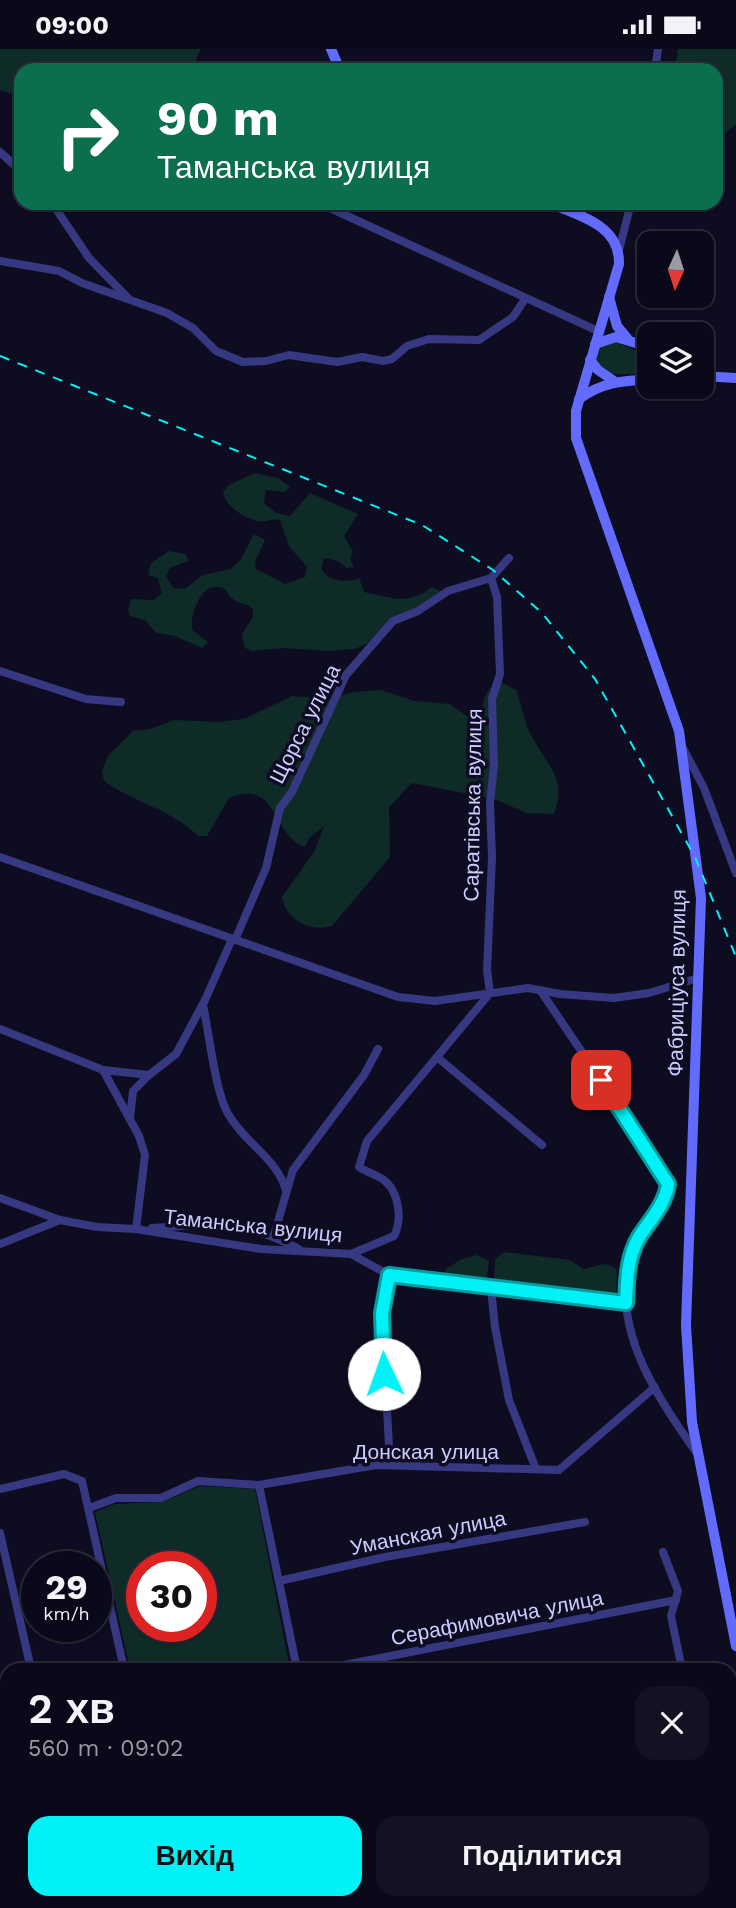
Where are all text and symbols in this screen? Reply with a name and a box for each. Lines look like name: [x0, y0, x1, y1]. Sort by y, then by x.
text: 09:00: [35, 10, 109, 40]
text: 90 m: [157, 89, 279, 147]
icon: right: [42, 91, 133, 182]
text: Таманська вулиця: [157, 148, 430, 186]
north arrow: [637, 231, 714, 308]
map controls: [637, 231, 714, 399]
button: layers: [637, 322, 714, 399]
street label: Щорса улица: [264, 660, 345, 787]
street label: Саратівська вулиця: [458, 708, 487, 902]
street label: Фабриціуса вулиця: [662, 889, 691, 1077]
pin: [571, 1050, 631, 1110]
icon: arrive: [582, 1061, 620, 1099]
street label: Таманська вулиця: [163, 1204, 344, 1247]
position arrow: [347, 1337, 421, 1411]
street label: Донская улица: [353, 1439, 499, 1464]
street label: Уманская улица: [348, 1505, 508, 1560]
speed limit sign: 30: [126, 1551, 217, 1642]
text: 29: [45, 1566, 88, 1608]
street label: Серафимовича улица: [389, 1585, 605, 1650]
text: km/h: [43, 1603, 90, 1624]
text: 2 хв: [28, 1684, 115, 1733]
button: close: [635, 1686, 709, 1760]
text: 560 m · 09:02: [28, 1735, 183, 1762]
button: Вихід: [28, 1816, 362, 1896]
button: Поділитися: [376, 1816, 709, 1896]

